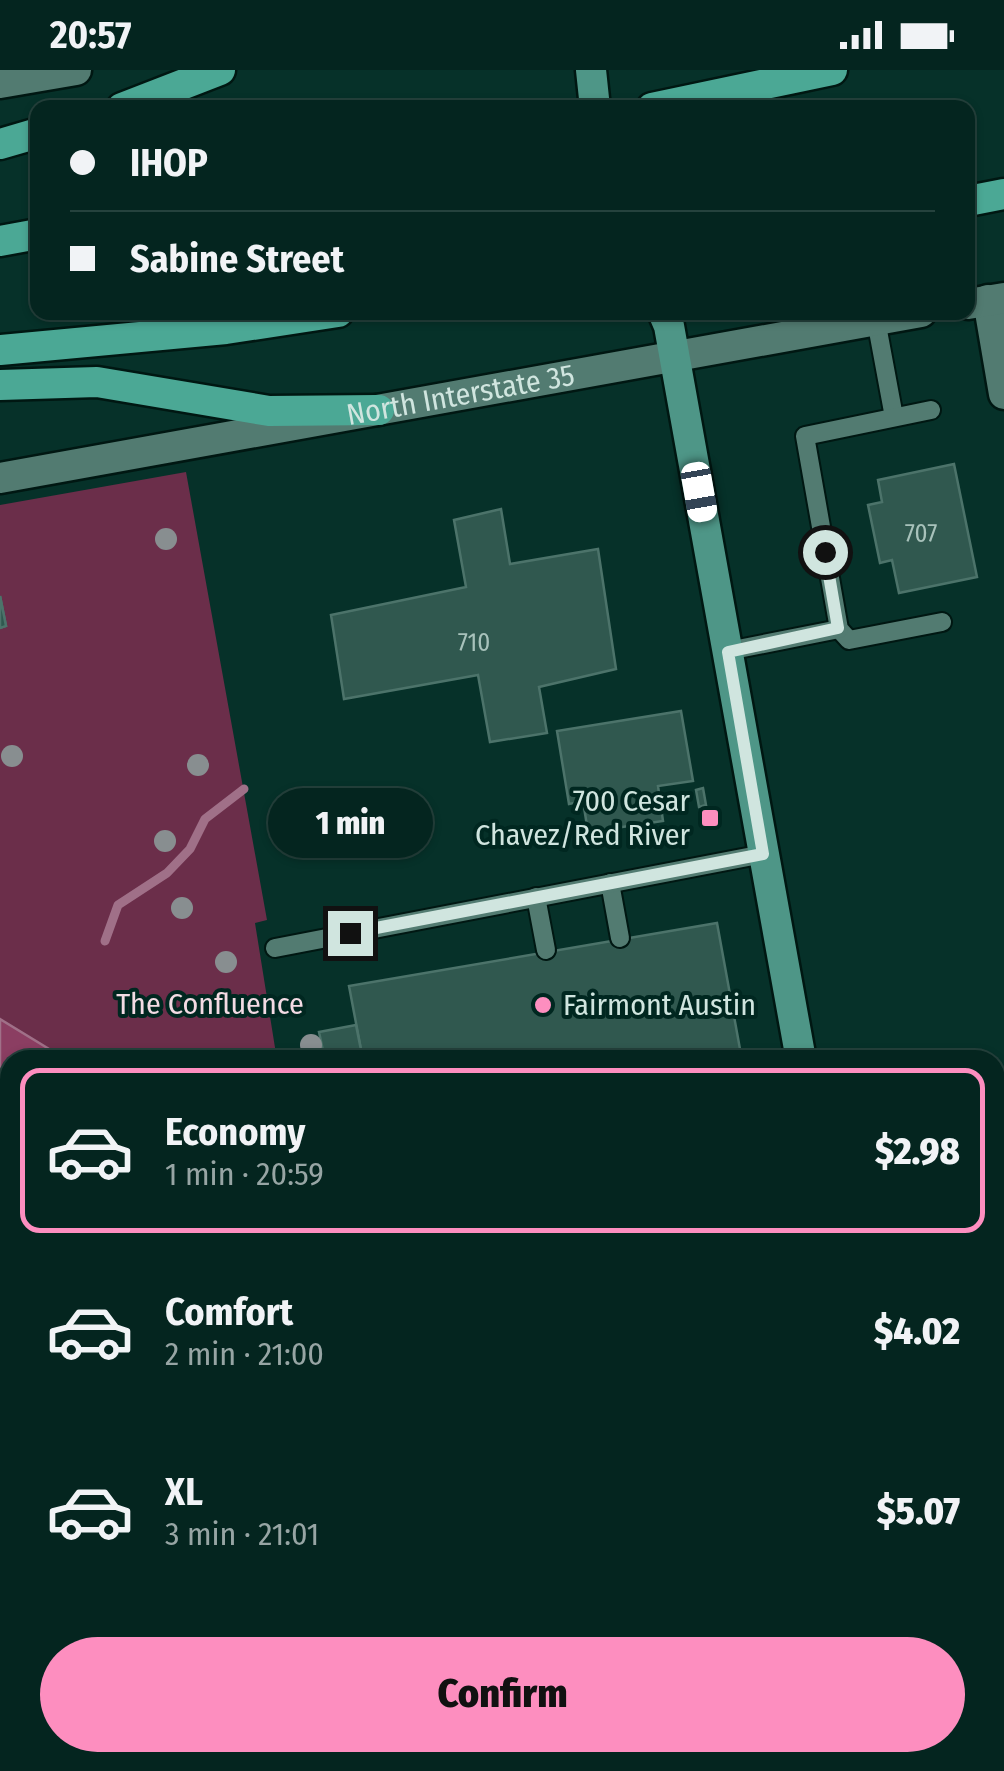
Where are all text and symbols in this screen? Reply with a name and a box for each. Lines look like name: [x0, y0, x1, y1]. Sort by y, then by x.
text: 20:57: [50, 12, 131, 58]
text: IHOP: [130, 140, 208, 186]
text: Sabine Street: [130, 236, 344, 282]
street label: North Interstate 35: [344, 357, 577, 433]
car: [679, 460, 719, 524]
house number: 707: [905, 519, 937, 549]
route start: [803, 530, 848, 575]
house number: 710: [458, 628, 490, 658]
place label: 700 Cesar Chavez/Red River: [475, 783, 691, 853]
callout: 1 min: [268, 788, 432, 858]
text: 1 min: [316, 804, 385, 842]
marker: 700 Cesar Chavez/Red River: [699, 807, 721, 829]
route end: [328, 911, 373, 956]
park label: The Confluence: [116, 986, 304, 1022]
place label: Fairmont Austin: [563, 987, 756, 1023]
marker: Fairmont Austin: [532, 994, 554, 1016]
icon: car: [45, 1106, 135, 1196]
text: Economy: [165, 1109, 305, 1155]
text: $2.98: [875, 1128, 960, 1174]
text: 1 min · 20:59: [165, 1155, 324, 1193]
icon: car: [45, 1286, 135, 1376]
text: Comfort: [165, 1289, 293, 1335]
text: $4.02: [874, 1308, 960, 1354]
text: 2 min · 21:00: [165, 1335, 324, 1373]
icon: car: [45, 1466, 135, 1556]
text: XL: [165, 1469, 203, 1515]
text: $5.07: [877, 1488, 960, 1534]
text: 3 min · 21:01: [165, 1515, 319, 1553]
button: Confirm: [40, 1637, 965, 1752]

